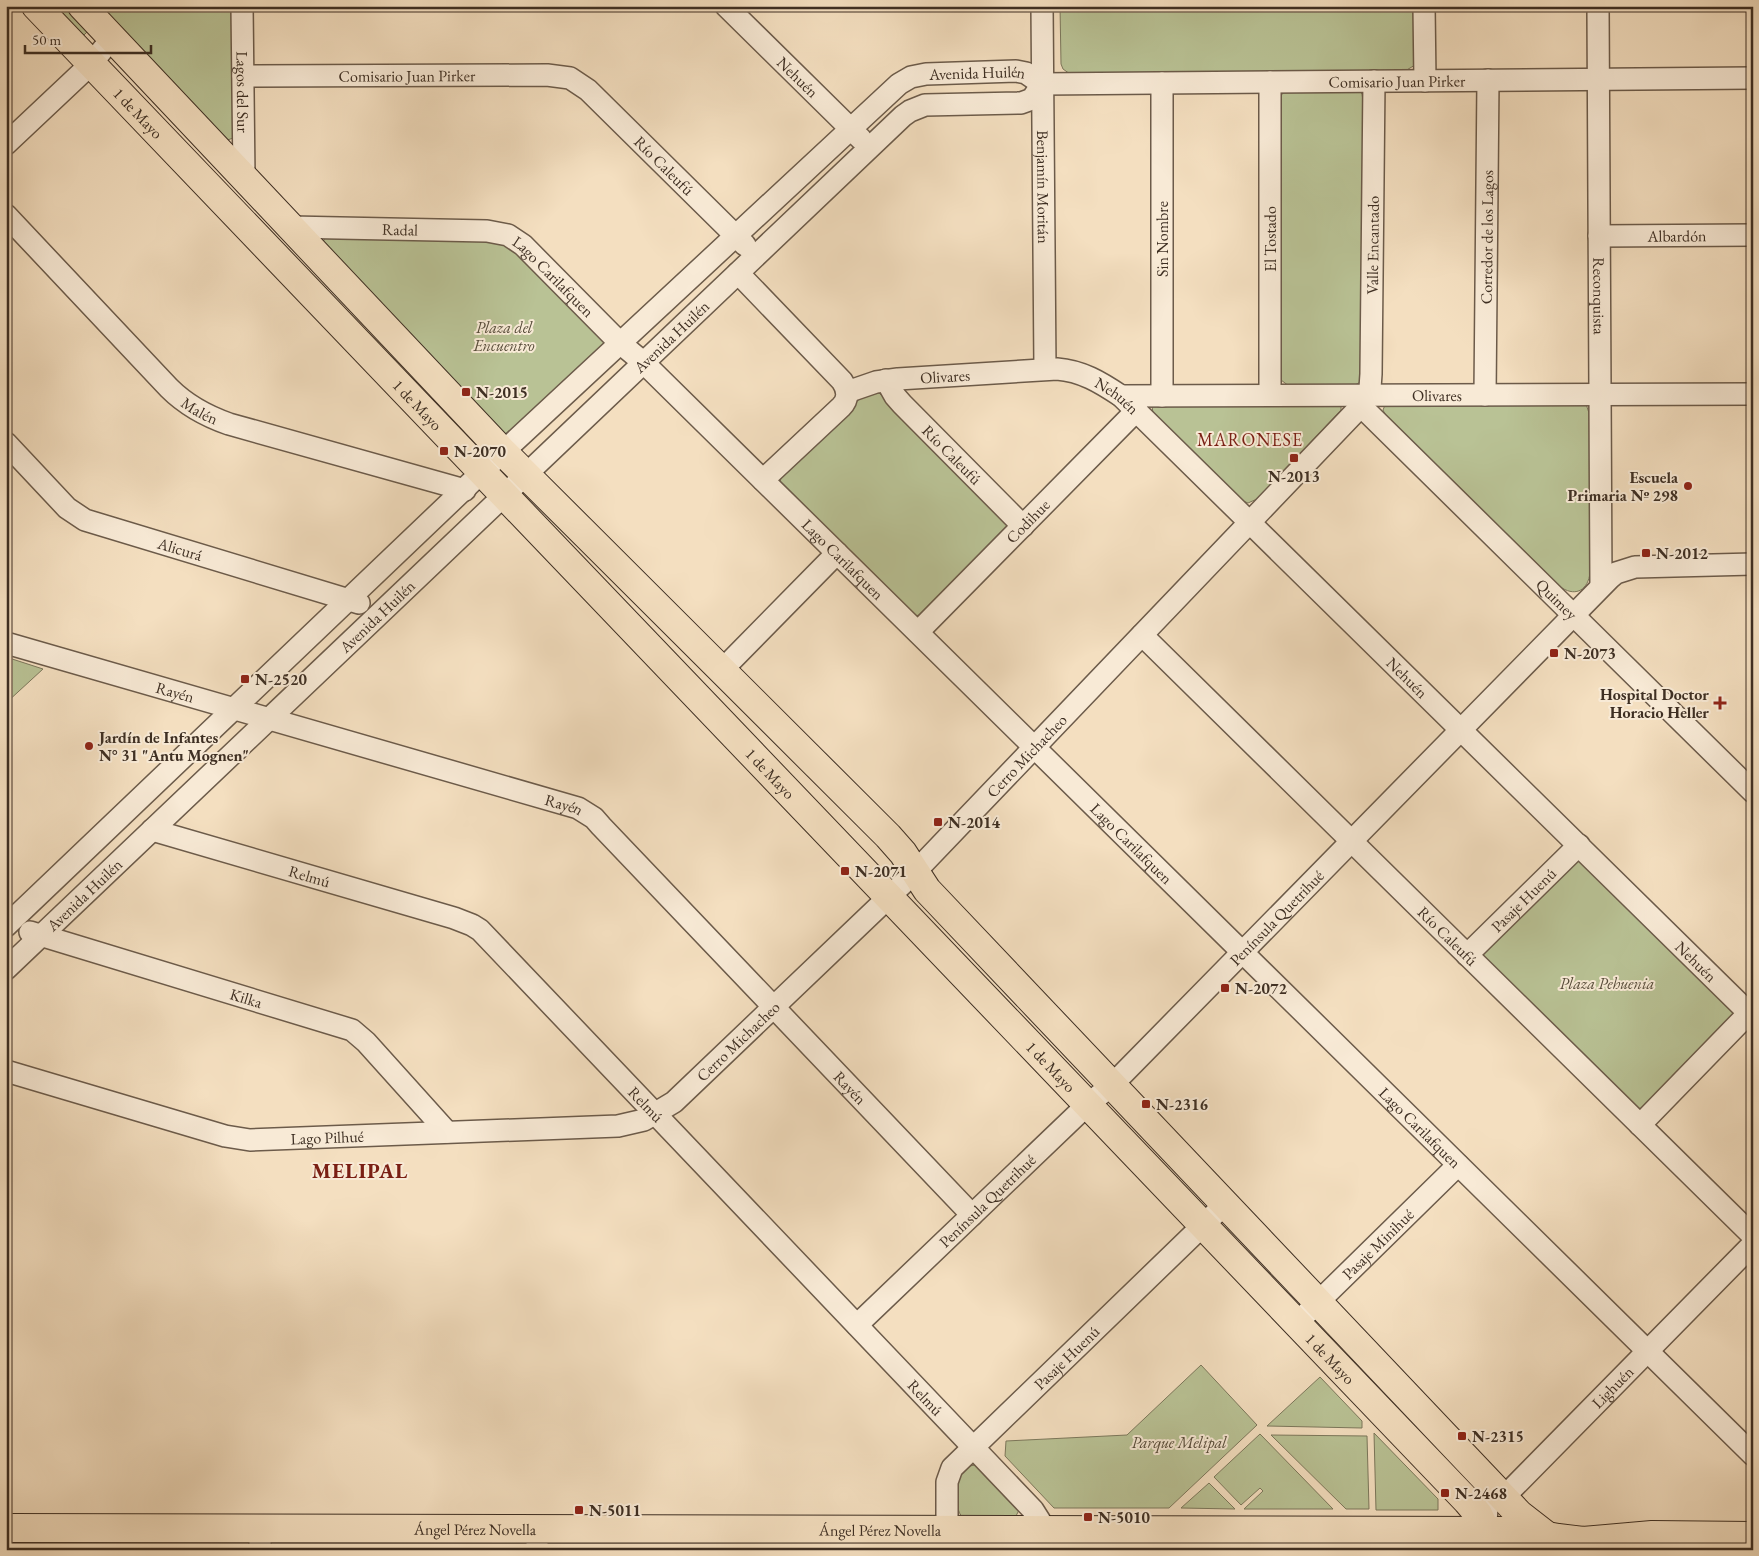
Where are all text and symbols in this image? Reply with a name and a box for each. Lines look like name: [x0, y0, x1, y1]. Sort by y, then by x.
scale bar: [25, 22, 151, 54]
text: 50 m: [32, 30, 61, 49]
street label: Lagos del Sur: [232, 51, 253, 134]
street label: Nehuén: [772, 52, 823, 103]
street label: Avenida Huilén: [928, 61, 1028, 85]
street label: Comisario Juan Pirker: [339, 65, 476, 87]
street label: Comisario Juan Pirker: [1328, 70, 1466, 93]
street label: 1 de Mayo: [108, 83, 168, 143]
street label: Benjamín Moritán: [1032, 130, 1054, 244]
street label: Río Caleufú: [629, 131, 699, 200]
street label: Corredor de los Lagos: [1476, 170, 1498, 304]
street label: Valle Encantado: [1362, 195, 1384, 295]
street label: Sin Nombre: [1152, 201, 1173, 277]
street label: El Tostado: [1260, 206, 1281, 272]
street label: Radal: [382, 219, 418, 241]
street label: Albardón: [1646, 225, 1707, 247]
street label: Lago Carilafquen: [508, 231, 599, 322]
street label: Reconquista: [1588, 257, 1610, 335]
street label: Avenida Huilén: [629, 295, 714, 378]
park label: Plaza del Encuentro: [472, 317, 535, 356]
street label: Olivares: [919, 364, 971, 389]
street label: Nehuén: [1091, 372, 1144, 419]
street label: 1 de Mayo: [388, 375, 447, 435]
place label: N-2015: [476, 382, 528, 403]
street label: Olivares: [1412, 385, 1462, 406]
marker: N-2015: [460, 386, 472, 398]
street label: Malén: [177, 392, 222, 430]
street label: Río Caleufú: [917, 420, 986, 490]
district label: MARONESE: [1197, 428, 1303, 451]
place label: N-2070: [454, 441, 506, 462]
marker: N-2070: [438, 445, 450, 457]
marker: N-2013: [1288, 452, 1300, 464]
place label: N-2013: [1268, 466, 1320, 487]
place label: Escuela Primaria Nº 298: [1568, 467, 1679, 506]
marker: Escuela Primaria Nº 298: [1682, 480, 1694, 492]
street label: Codihue: [1001, 495, 1054, 548]
street label: Lago Carilafquen: [797, 514, 889, 605]
street label: Alicurá: [154, 532, 205, 566]
place label: N-2012: [1656, 543, 1708, 564]
marker: N-2012: [1640, 547, 1652, 559]
street label: Quimey: [1531, 574, 1583, 625]
street label: Avenida Huilén: [334, 575, 420, 658]
place label: N-2073: [1564, 643, 1616, 664]
marker: N-2073: [1548, 647, 1560, 659]
street label: Nehuén: [1382, 653, 1433, 703]
place label: N-2520: [255, 669, 307, 690]
marker: N-2520: [239, 673, 251, 685]
street label: Rayén: [153, 677, 197, 708]
place label: Hospital Doctor Horacio Heller: [1600, 684, 1709, 723]
marker: Hospital Doctor Horacio Heller: [1713, 696, 1727, 710]
street label: Cerro Michacheo: [982, 710, 1072, 802]
place label: Jardín de Infantes N° 31 "Antu Mognen": [97, 727, 249, 766]
marker: Jardín de Infantes N° 31 "Antu Mognen": [83, 740, 95, 752]
street label: 1 de Mayo: [741, 743, 800, 804]
street label: Rayén: [542, 789, 588, 820]
street label: Lago Carilafquen: [1086, 798, 1177, 889]
place label: N-2014: [948, 812, 1000, 833]
marker: N-2014: [932, 816, 944, 828]
street label: Avenida Huilén: [42, 854, 127, 937]
street label: Relmú: [286, 860, 333, 893]
place label: N-2071: [855, 861, 907, 882]
street label: Pasaje Huenú: [1487, 863, 1561, 937]
marker: N-2071: [839, 865, 851, 877]
street label: Península Quetrihué: [1225, 865, 1329, 970]
street label: Río Caleufú: [1413, 902, 1482, 971]
street label: Nehuén: [1671, 936, 1722, 987]
park label: Plaza Pehuenia: [1560, 973, 1654, 994]
place label: N-2072: [1235, 978, 1287, 999]
marker: N-2072: [1219, 982, 1231, 994]
street label: Kilka: [227, 983, 265, 1013]
street label: Cerro Michacheo: [692, 997, 785, 1086]
street label: 1 de Mayo: [1021, 1037, 1080, 1097]
street label: Rayén: [829, 1066, 871, 1109]
street label: Relmú: [623, 1082, 668, 1128]
street label: Lago Carilafquen: [1374, 1083, 1466, 1173]
place label: N-2316: [1156, 1094, 1208, 1115]
marker: N-2316: [1140, 1098, 1152, 1110]
street label: Lago Pilhué: [290, 1126, 364, 1149]
street label: Península Quetrihué: [935, 1150, 1040, 1252]
district label: MELIPAL: [312, 1157, 408, 1184]
street label: Pasaje Minihué: [1338, 1204, 1418, 1284]
street label: Pasaje Huenú: [1029, 1321, 1104, 1394]
street label: 1 de Mayo: [1301, 1329, 1360, 1389]
street label: Lighuén: [1587, 1361, 1639, 1413]
street label: Relmú: [903, 1375, 948, 1421]
place label: N-2315: [1472, 1426, 1524, 1447]
marker: N-2315: [1456, 1430, 1468, 1442]
park label: Parque Melipal: [1131, 1432, 1227, 1454]
place label: N-2468: [1455, 1483, 1507, 1504]
marker: N-2468: [1439, 1487, 1451, 1499]
place label: N-5011: [589, 1500, 641, 1521]
marker: N-5011: [573, 1504, 585, 1516]
place label: N-5010: [1098, 1507, 1150, 1528]
marker: N-5010: [1082, 1511, 1094, 1523]
street label: Ángel Pérez Novella: [413, 1519, 537, 1540]
street label: Ángel Pérez Novella: [818, 1520, 942, 1541]

